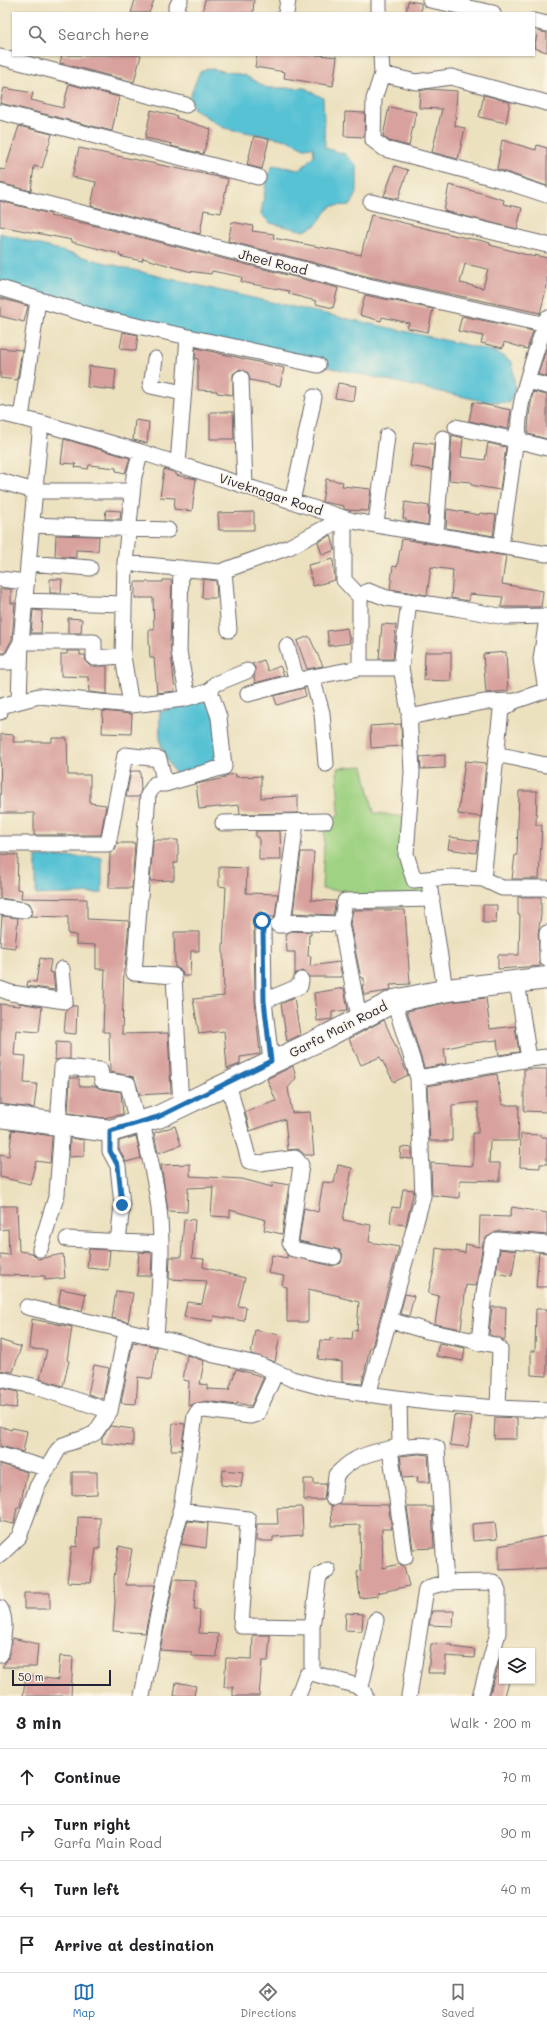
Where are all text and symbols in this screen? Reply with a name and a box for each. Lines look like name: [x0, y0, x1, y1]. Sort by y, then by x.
search box: [12, 12, 535, 56]
icon: search: [26, 23, 48, 45]
text: Search here: [58, 24, 149, 44]
street label: Jheel Road: [237, 245, 309, 278]
street label: Viveknagar Road: [217, 469, 325, 518]
route start: [253, 912, 271, 930]
street label: Garfa Main Road: [286, 997, 390, 1061]
route end: [113, 1196, 131, 1214]
map controls: [499, 1648, 535, 1684]
button: layers: [499, 1648, 535, 1684]
scale bar: [12, 1668, 111, 1687]
text: 50 m: [18, 1669, 44, 1684]
text: 3 min: [16, 1711, 61, 1733]
text: Walk · 200 m: [450, 1714, 531, 1731]
icon: ahead: [16, 1766, 38, 1788]
text: Continue: [54, 1767, 121, 1787]
text: 70 m: [501, 1768, 531, 1785]
text: Turn right: [54, 1814, 131, 1834]
icon: right: [16, 1822, 38, 1844]
text: 90 m: [501, 1824, 531, 1841]
text: Garfa Main Road: [54, 1834, 162, 1851]
icon: left: [16, 1878, 38, 1900]
text: Turn left: [54, 1879, 119, 1899]
text: 40 m: [501, 1880, 531, 1897]
icon: arrive: [16, 1934, 38, 1956]
text: Arrive at destination: [54, 1935, 214, 1955]
tab: Map: [73, 1981, 95, 2020]
tab: Directions: [240, 1981, 296, 2020]
tab: Saved: [442, 1981, 474, 2020]

